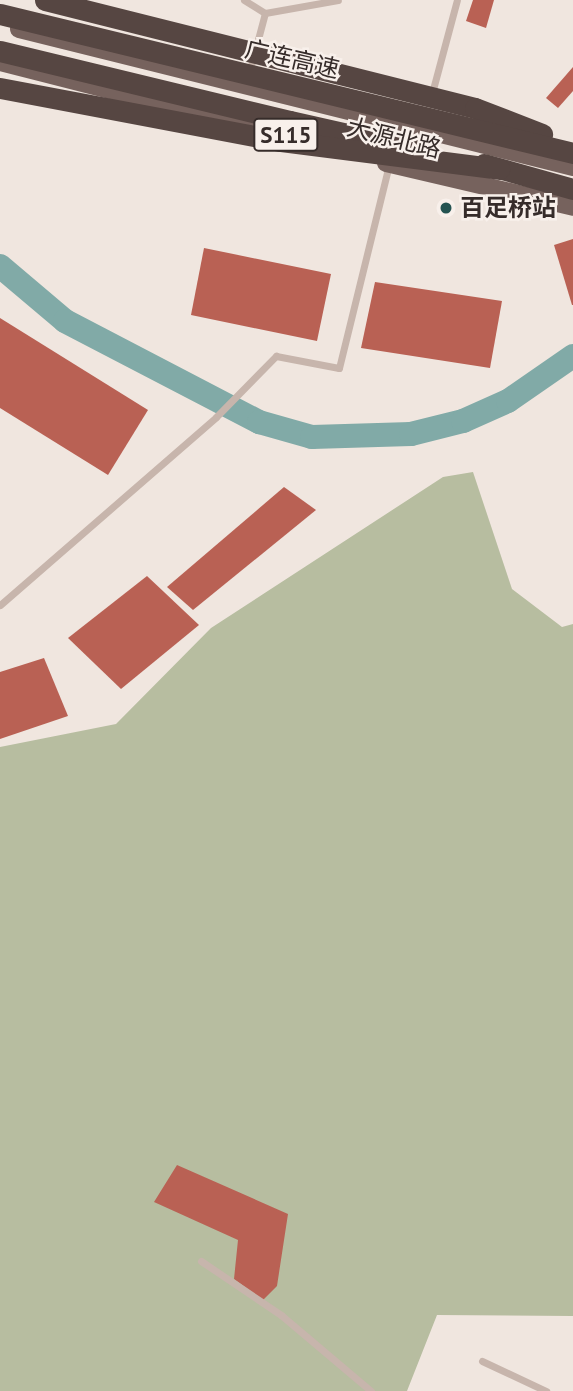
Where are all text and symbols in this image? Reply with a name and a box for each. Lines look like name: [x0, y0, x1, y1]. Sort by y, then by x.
street label: 广连高速: [242, 34, 342, 84]
street label: 大源北路: [344, 112, 444, 164]
road number: S115: [253, 116, 319, 154]
place label: 百足桥站: [460, 194, 556, 222]
marker: 百足桥站: [438, 200, 454, 216]

